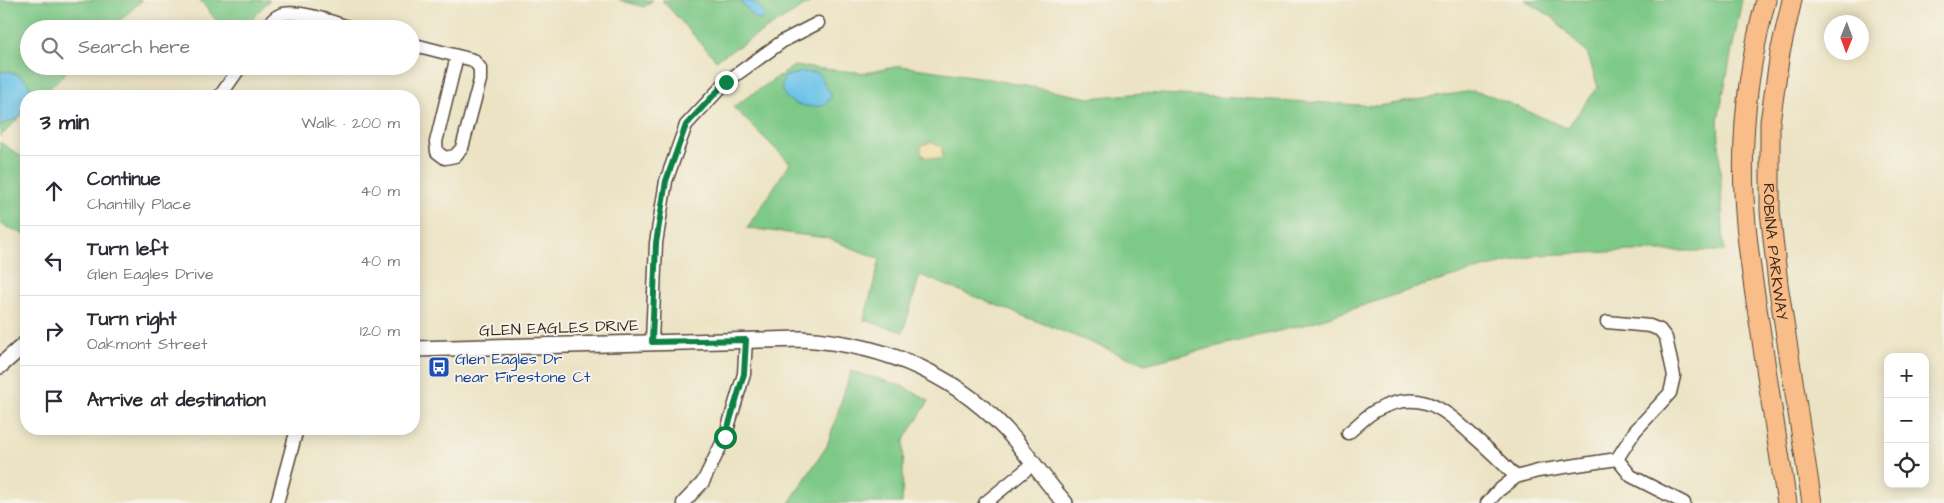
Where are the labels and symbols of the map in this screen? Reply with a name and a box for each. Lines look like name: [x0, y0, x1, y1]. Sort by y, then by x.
north arrow: [1824, 15, 1869, 60]
route end: [715, 71, 738, 94]
street label: ROBINA PARKWAY: [1758, 183, 1794, 322]
street label: GLEN EAGLES DRIVE: [479, 314, 640, 342]
place label: Glen Eagles Dr near Firestone Ct: [455, 348, 591, 388]
bus stop icon: Glen Eagles Dr near Firestone Ct: [427, 355, 451, 379]
route start: [714, 426, 737, 449]

